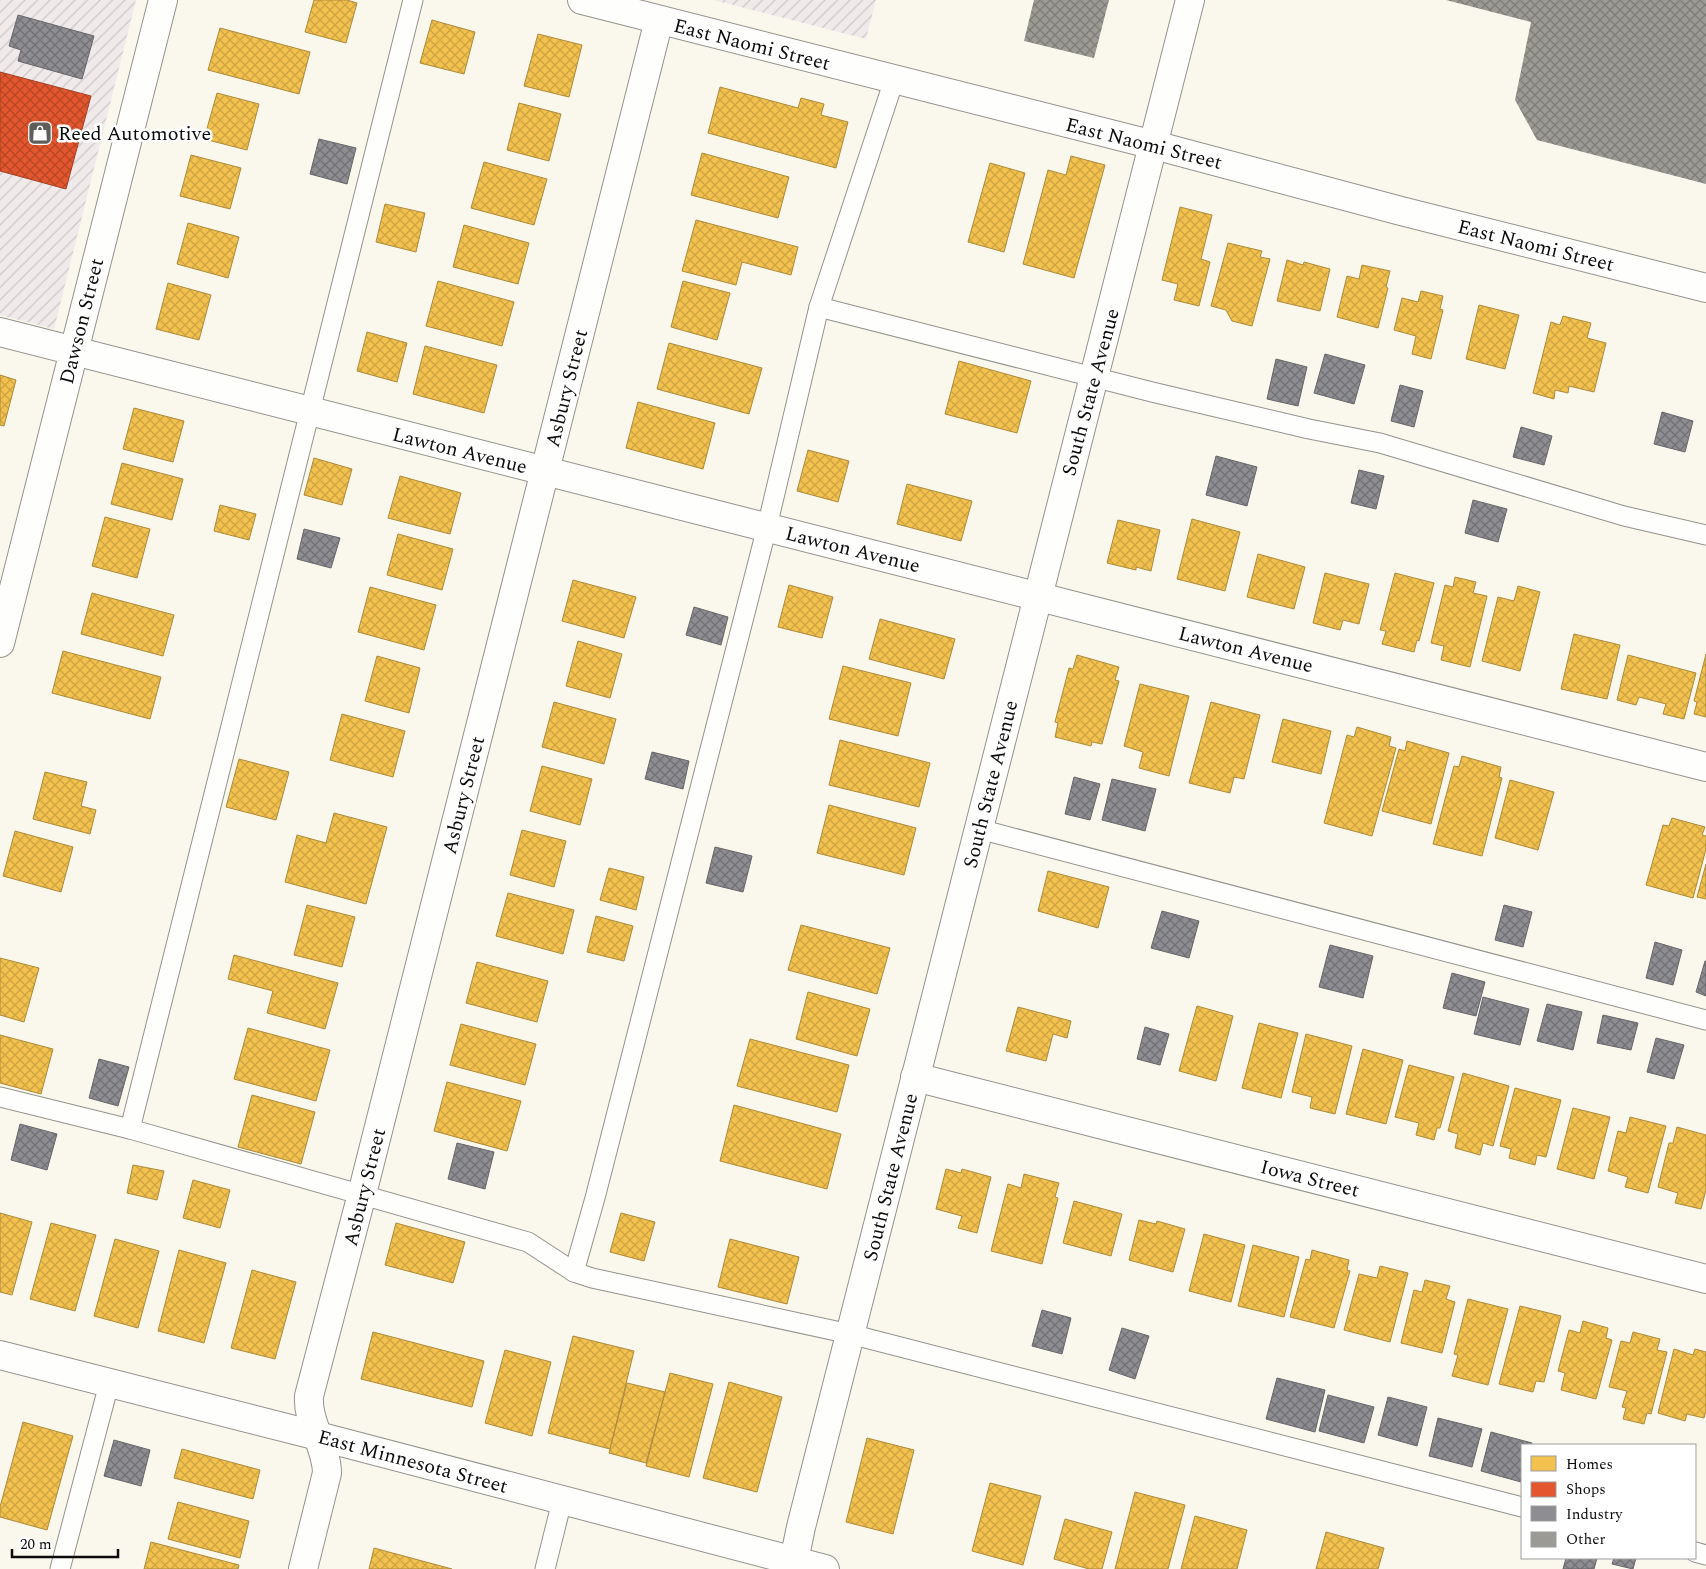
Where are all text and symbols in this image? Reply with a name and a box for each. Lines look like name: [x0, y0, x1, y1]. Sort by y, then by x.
street label: East Naomi Street: [670, 11, 833, 79]
street label: East Naomi Street: [1062, 110, 1225, 178]
place label: Reed Automotive: [58, 119, 211, 149]
shop icon: Reed Automotive: [27, 120, 53, 146]
street label: East Naomi Street: [1454, 212, 1617, 280]
street label: Dawson Street: [52, 255, 112, 387]
street label: South State Avenue: [1054, 305, 1128, 479]
street label: Asbury Street: [538, 326, 596, 450]
street label: Lawton Avenue: [389, 420, 530, 482]
street label: Lawton Avenue: [782, 519, 923, 581]
street label: Lawton Avenue: [1175, 619, 1316, 681]
street label: South State Avenue: [956, 697, 1026, 871]
street label: Asbury Street: [435, 733, 493, 857]
street label: South State Avenue: [856, 1090, 926, 1264]
street label: Asbury Street: [336, 1125, 394, 1249]
street label: Iowa Street: [1257, 1152, 1362, 1206]
street label: East Minnesota Street: [314, 1422, 511, 1502]
legend: [1521, 1444, 1696, 1559]
text: Homes: [1566, 1453, 1613, 1476]
text: Shops: [1566, 1478, 1606, 1501]
text: Industry: [1566, 1503, 1623, 1526]
scale bar: [12, 1526, 119, 1558]
text: Other: [1566, 1528, 1605, 1551]
text: 20 m: [20, 1533, 52, 1556]

